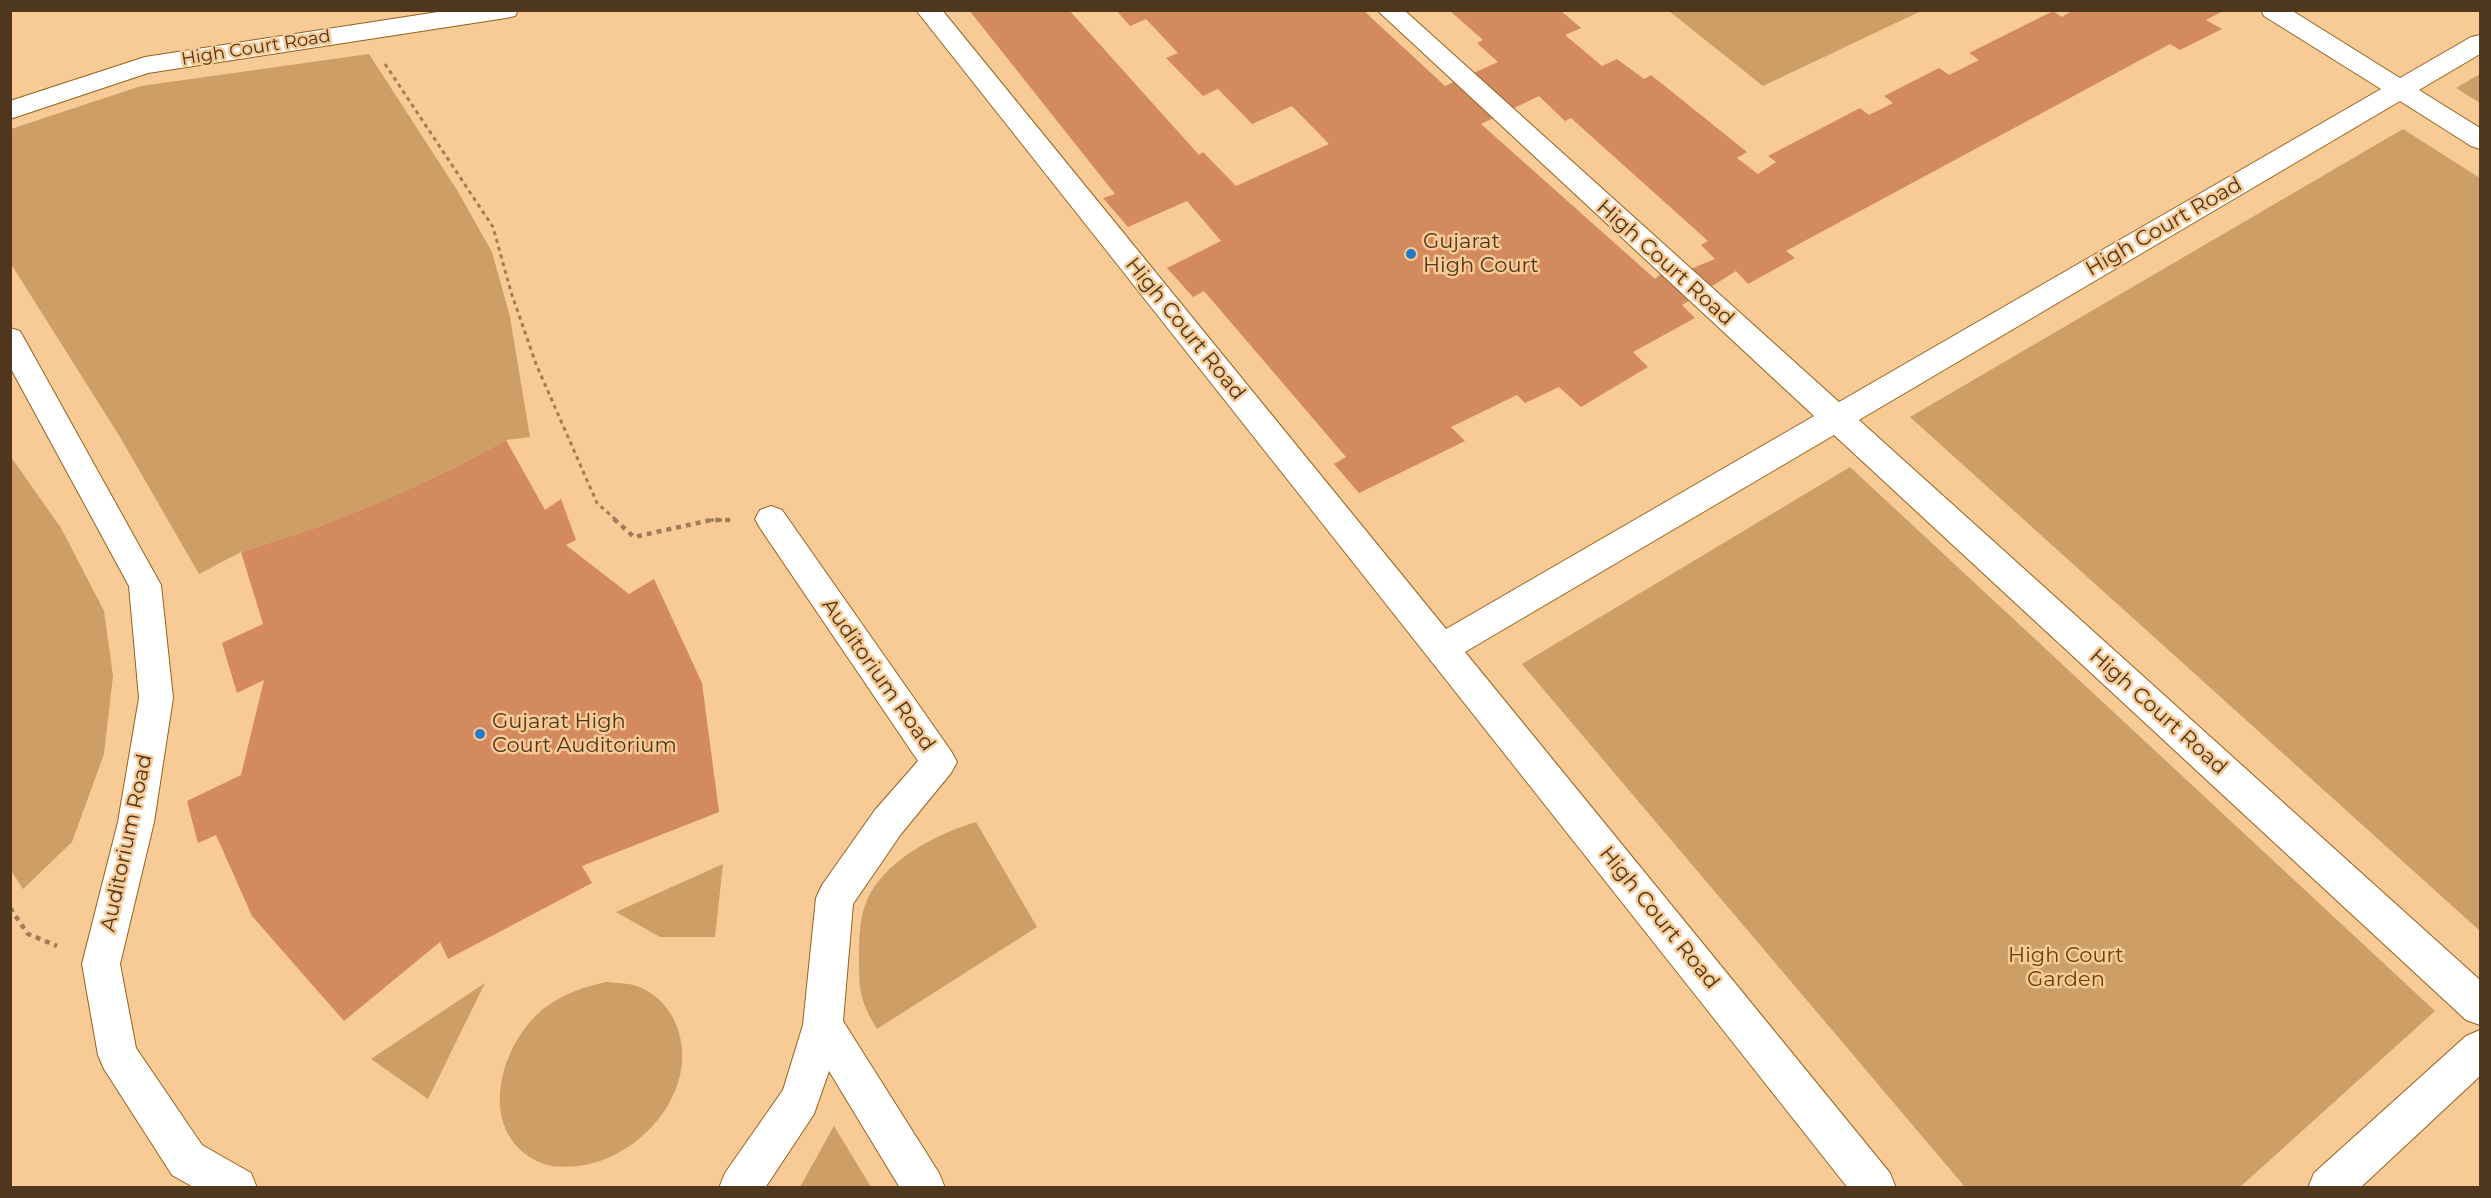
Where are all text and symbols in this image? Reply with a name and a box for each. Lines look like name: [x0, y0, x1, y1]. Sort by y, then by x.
street label: High Court Road: [180, 26, 332, 70]
street label: High Court Road: [2081, 172, 2247, 282]
street label: High Court Road: [1591, 195, 1739, 331]
place label: Gujarat High Court: [1423, 229, 1539, 279]
marker: Gujarat High Court: [1404, 247, 1418, 261]
street label: High Court Road: [1120, 253, 1250, 405]
street label: Auditorium Road: [816, 594, 940, 756]
street label: High Court Road: [2084, 644, 2232, 780]
place label: Gujarat High Court Auditorium: [492, 709, 677, 759]
marker: Gujarat High Court Auditorium: [473, 727, 487, 741]
street label: Auditorium Road: [96, 752, 158, 934]
street label: High Court Road: [1594, 842, 1724, 994]
park label: High Court Garden: [2008, 943, 2124, 993]

